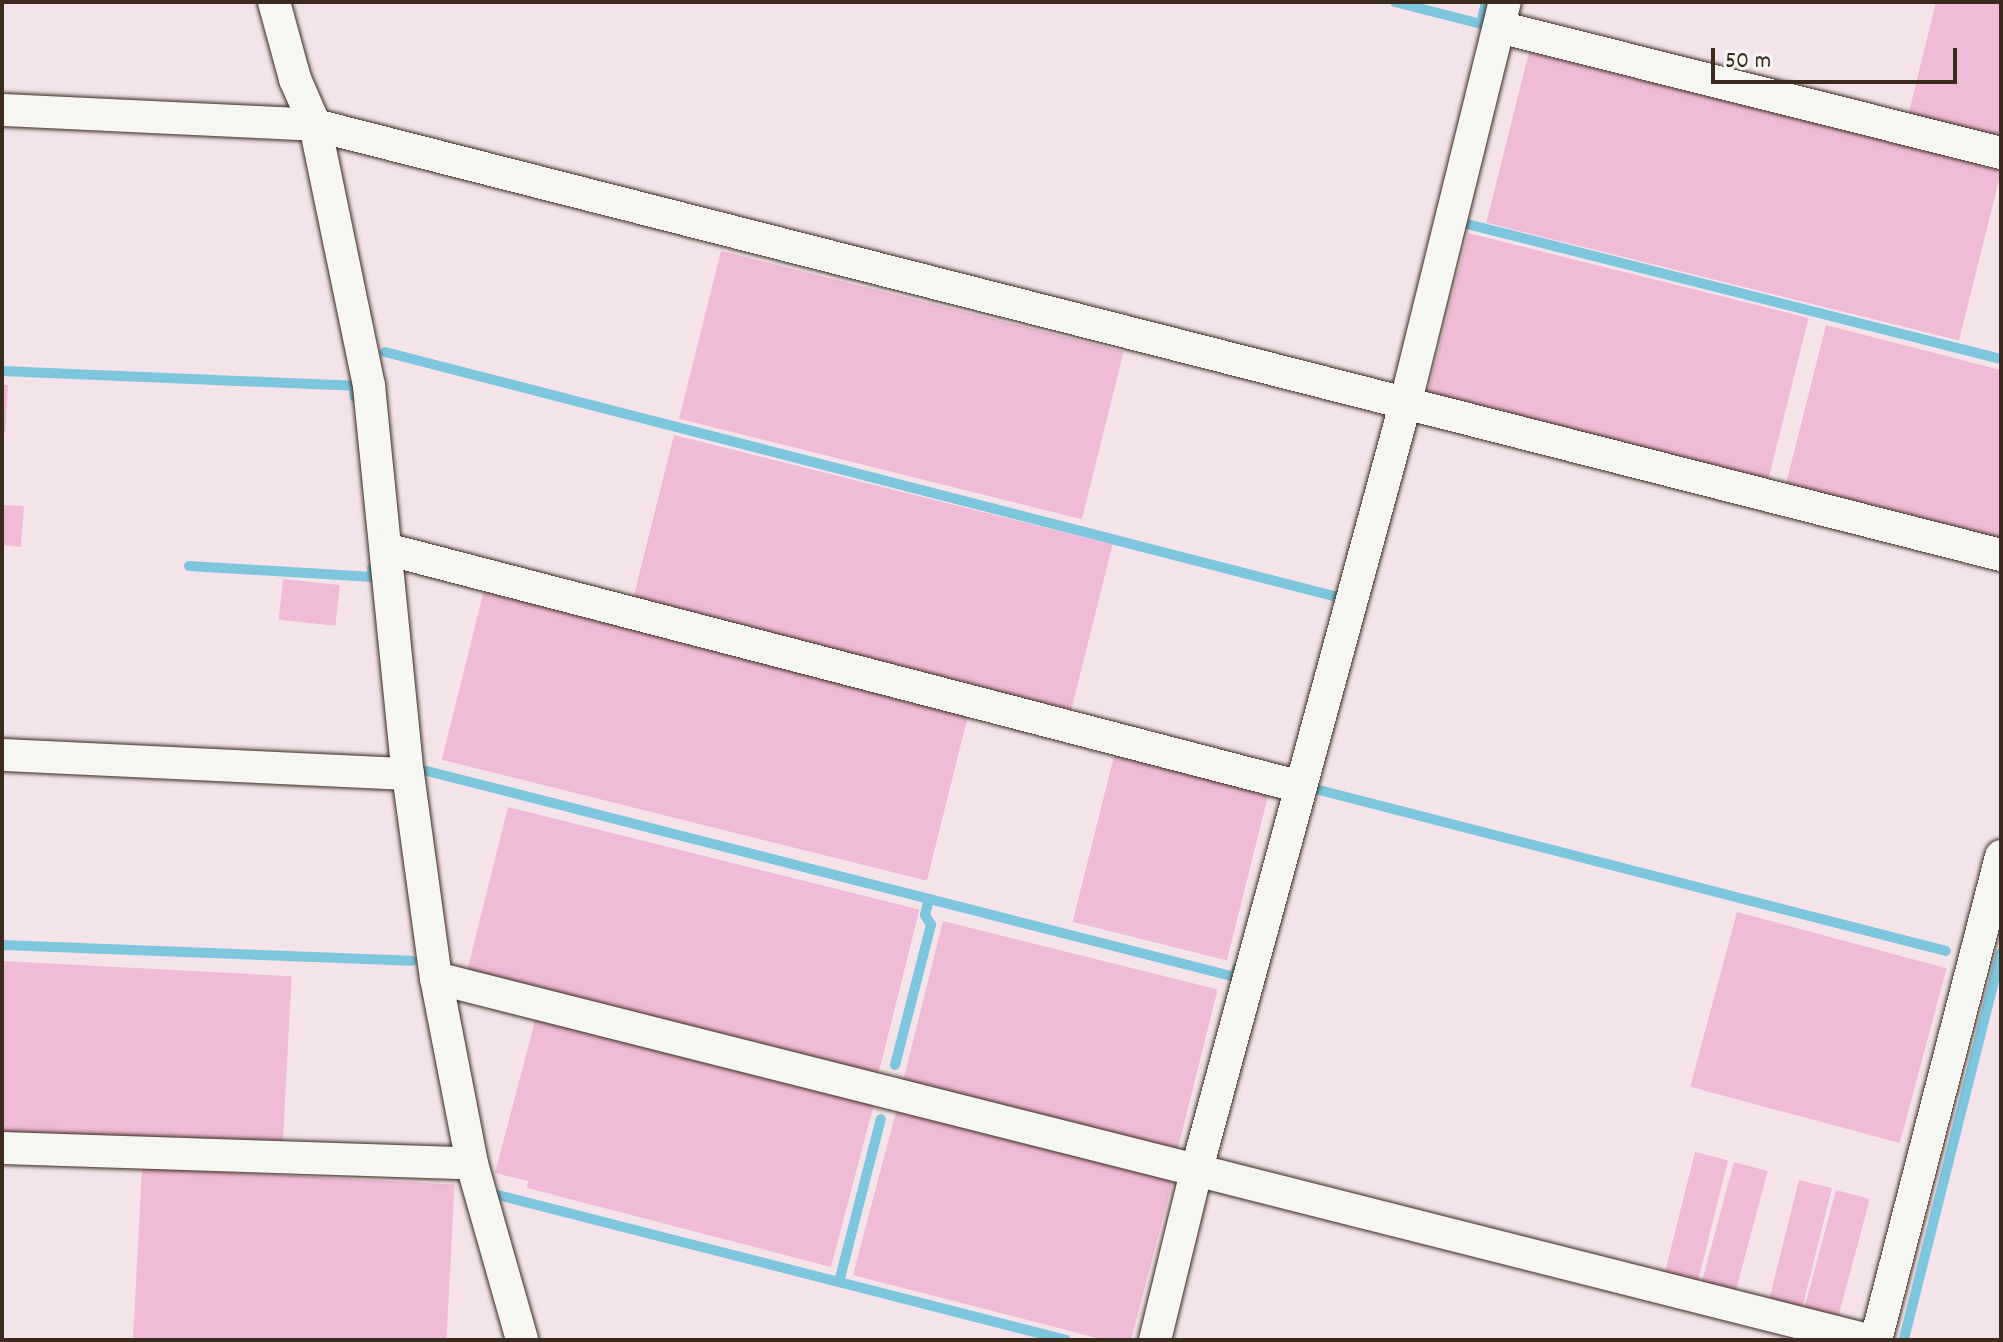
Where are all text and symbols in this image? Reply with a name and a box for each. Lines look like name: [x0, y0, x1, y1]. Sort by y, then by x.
scale bar: [1715, 32, 1961, 82]
text: 50 m: [1725, 45, 1771, 79]

